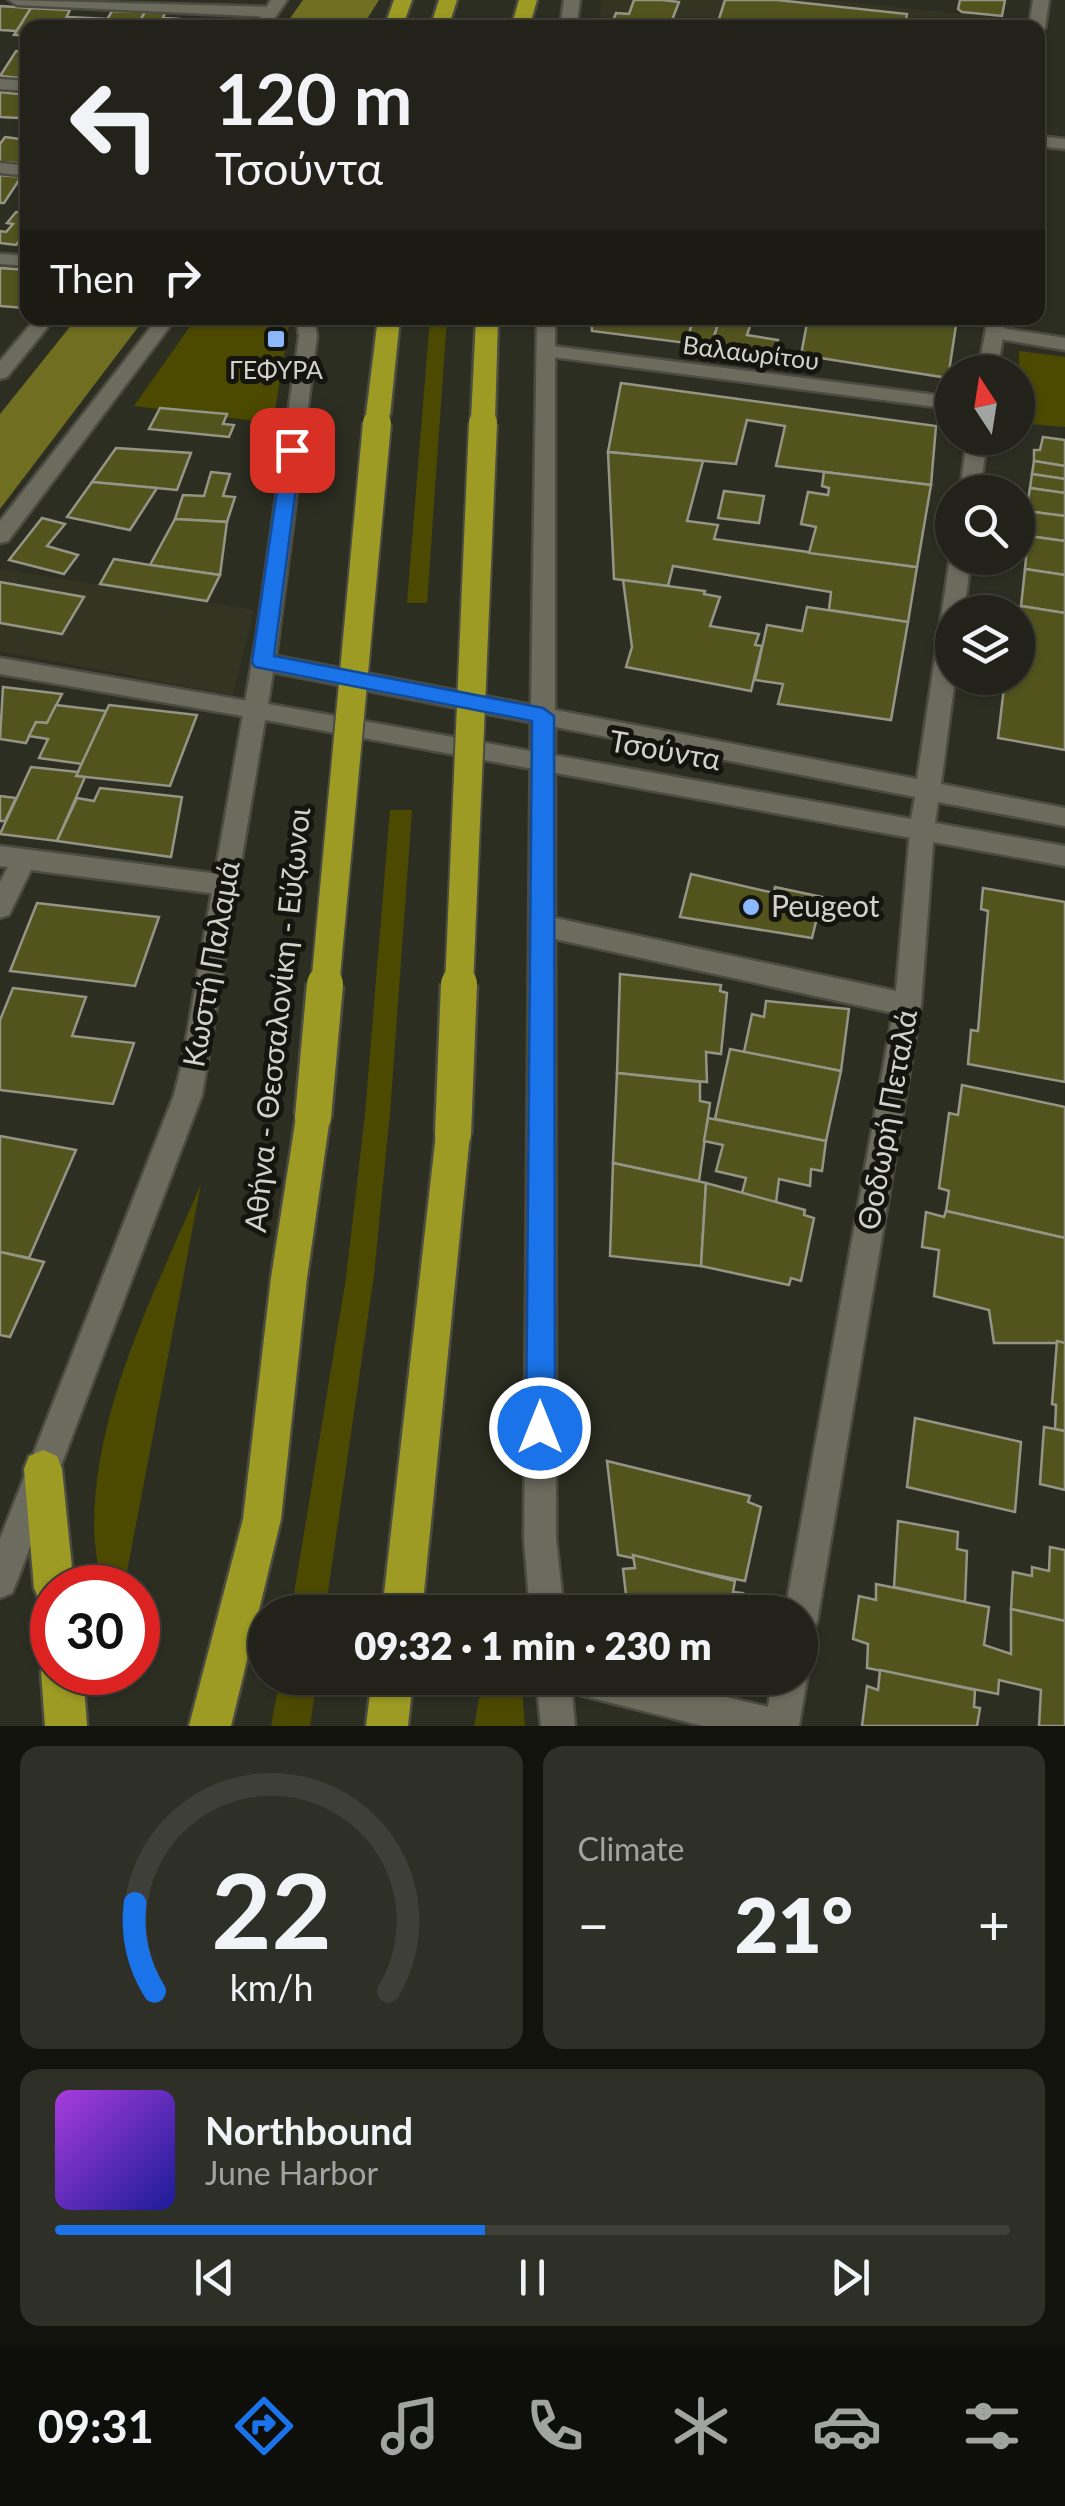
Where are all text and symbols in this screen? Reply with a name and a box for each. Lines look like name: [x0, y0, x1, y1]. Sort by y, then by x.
text: 120 m: [215, 56, 412, 140]
icon: left: [50, 60, 180, 190]
text: Τσούντα: [215, 141, 383, 195]
icon: right: [155, 250, 210, 305]
text: Then: [50, 255, 135, 301]
marker: ΓΕΦΥΡΑ: [265, 328, 287, 350]
street label: Βαλαωρίτου: [681, 329, 821, 375]
place label: ΓΕΦΥΡΑ: [229, 354, 323, 384]
north arrow: [935, 355, 1035, 455]
map controls: [935, 355, 1035, 695]
pin: [250, 408, 335, 493]
icon: arrive: [265, 423, 320, 478]
button: search: [935, 475, 1035, 575]
button: layers: [935, 595, 1035, 695]
street label: Τσούντα: [607, 722, 724, 777]
street label: Αθήνα - Θεσσαλονίκη - Εύζωνοι: [236, 806, 316, 1234]
street label: Κωστή Παλαμά: [174, 858, 246, 1069]
place label: Peugeot: [771, 887, 880, 923]
marker: Peugeot: [740, 896, 762, 918]
street label: Θοδωρή Πεταλά: [849, 1006, 923, 1233]
position arrow: [488, 1376, 592, 1480]
speed limit sign: 30: [30, 1565, 160, 1695]
text: 09:32 · 1 min · 230 m: [354, 1622, 712, 1668]
text: Climate: [578, 1829, 684, 1868]
text: 22: [211, 1846, 332, 1971]
text: 21°: [735, 1879, 853, 1969]
text: −: [578, 1891, 609, 1957]
text: +: [978, 1891, 1010, 1957]
text: km/h: [229, 1966, 313, 2009]
text: Northbound: [205, 2107, 413, 2153]
text: June Harbor: [205, 2153, 378, 2192]
icon: previous: [187, 2250, 242, 2305]
icon: pause: [505, 2250, 560, 2305]
icon: next: [823, 2250, 878, 2305]
icon: directions: [229, 2391, 299, 2461]
icon: music: [375, 2391, 445, 2461]
icon: phone: [520, 2391, 590, 2461]
icon: climate: [666, 2391, 736, 2461]
icon: car: [812, 2391, 882, 2461]
icon: filters: [957, 2391, 1027, 2461]
text: 09:31: [38, 2399, 154, 2453]

